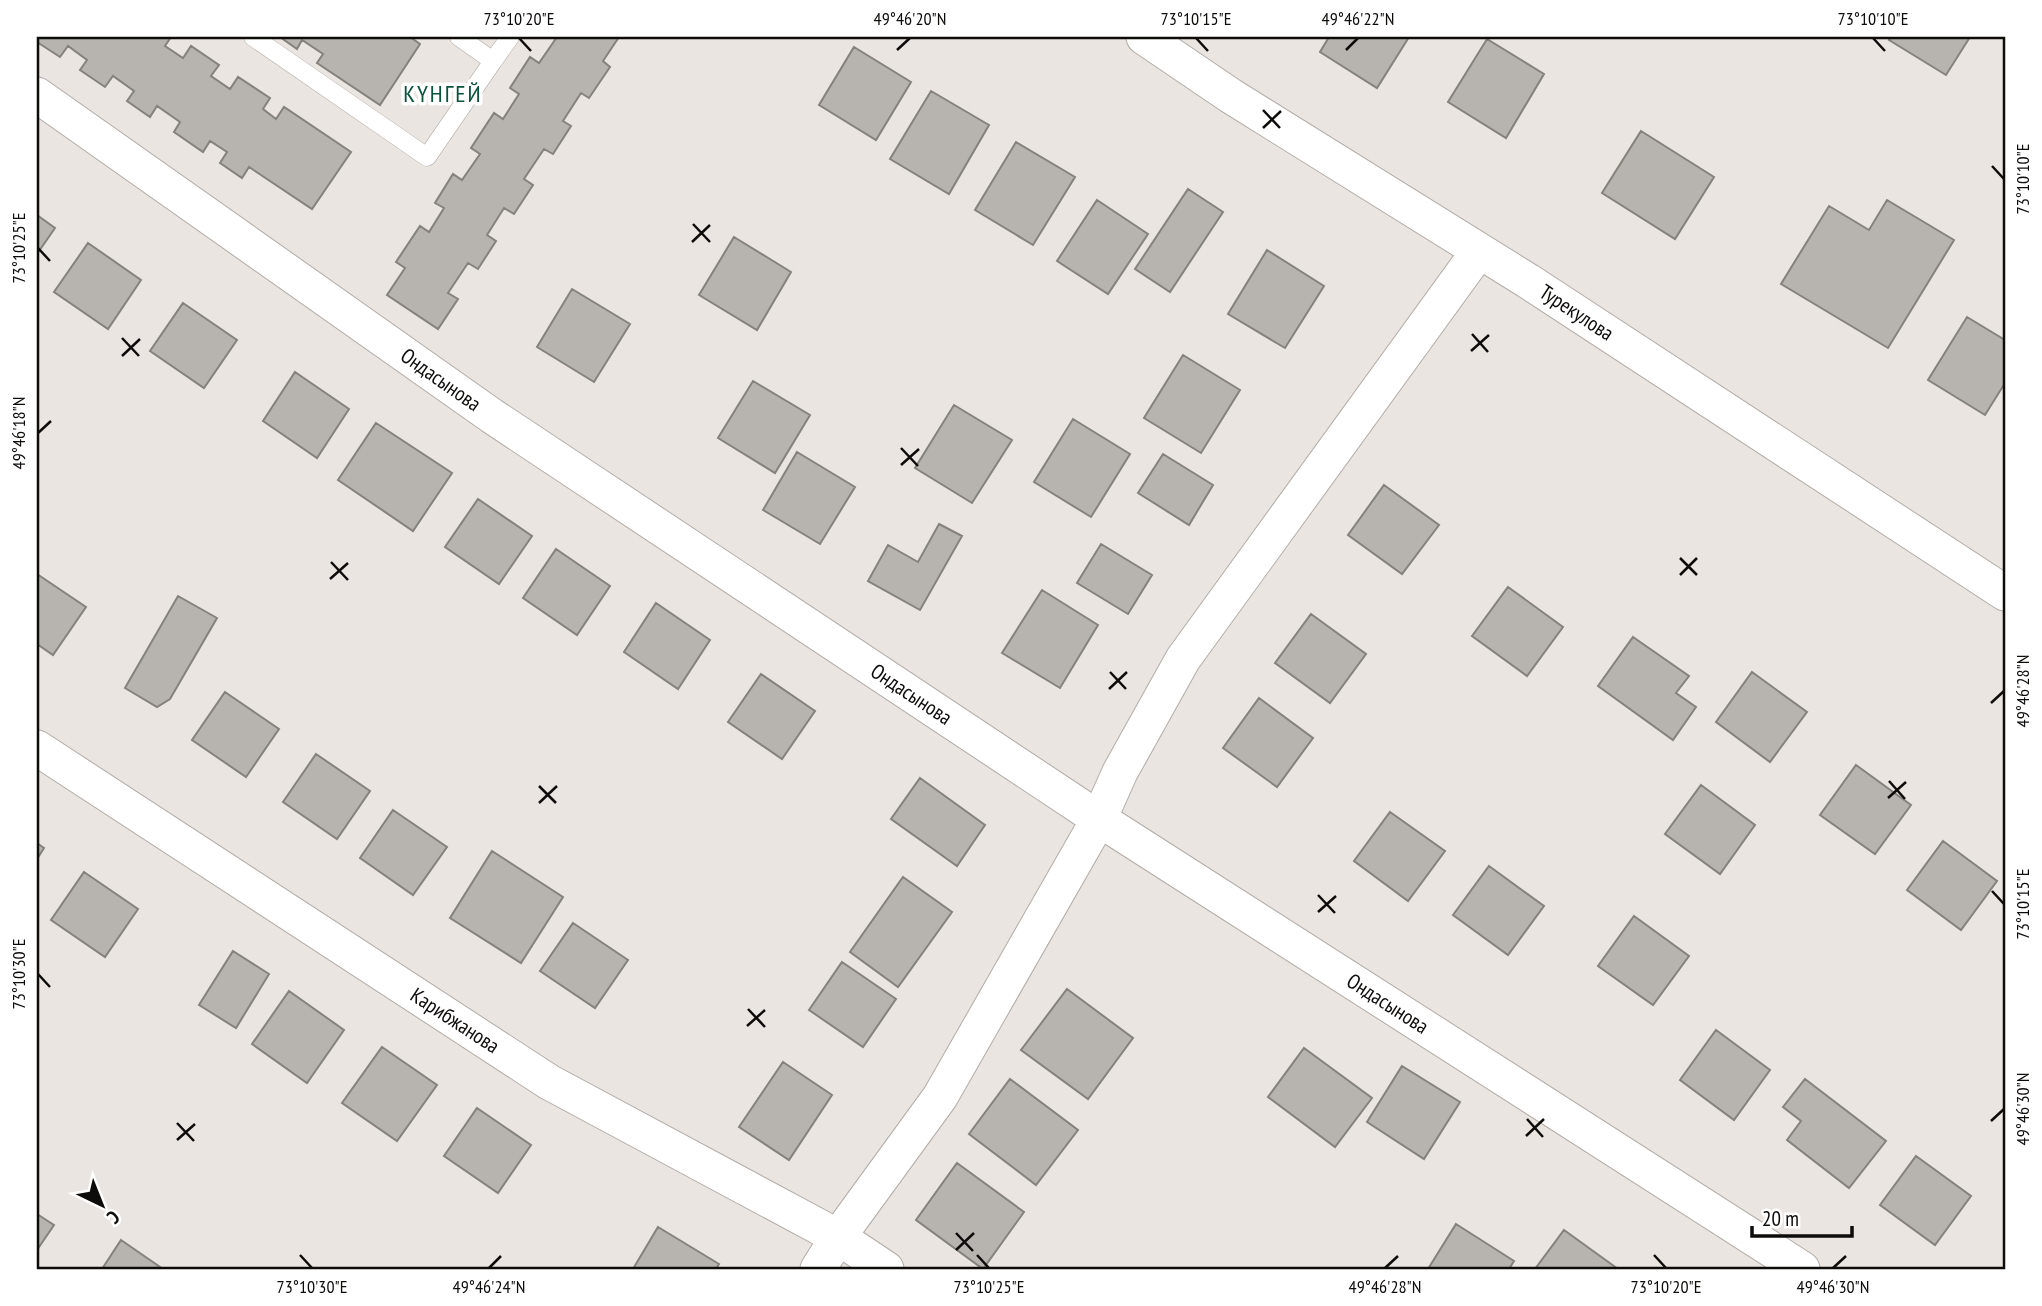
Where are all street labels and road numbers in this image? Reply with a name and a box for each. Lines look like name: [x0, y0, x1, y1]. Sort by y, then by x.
street label: Турекулова: [1535, 278, 1619, 346]
street label: Ондасынова: [396, 342, 486, 417]
street label: Ондасынова: [866, 657, 957, 731]
street label: Ондасынова: [1342, 967, 1434, 1039]
street label: Карибжанова: [406, 981, 505, 1059]

